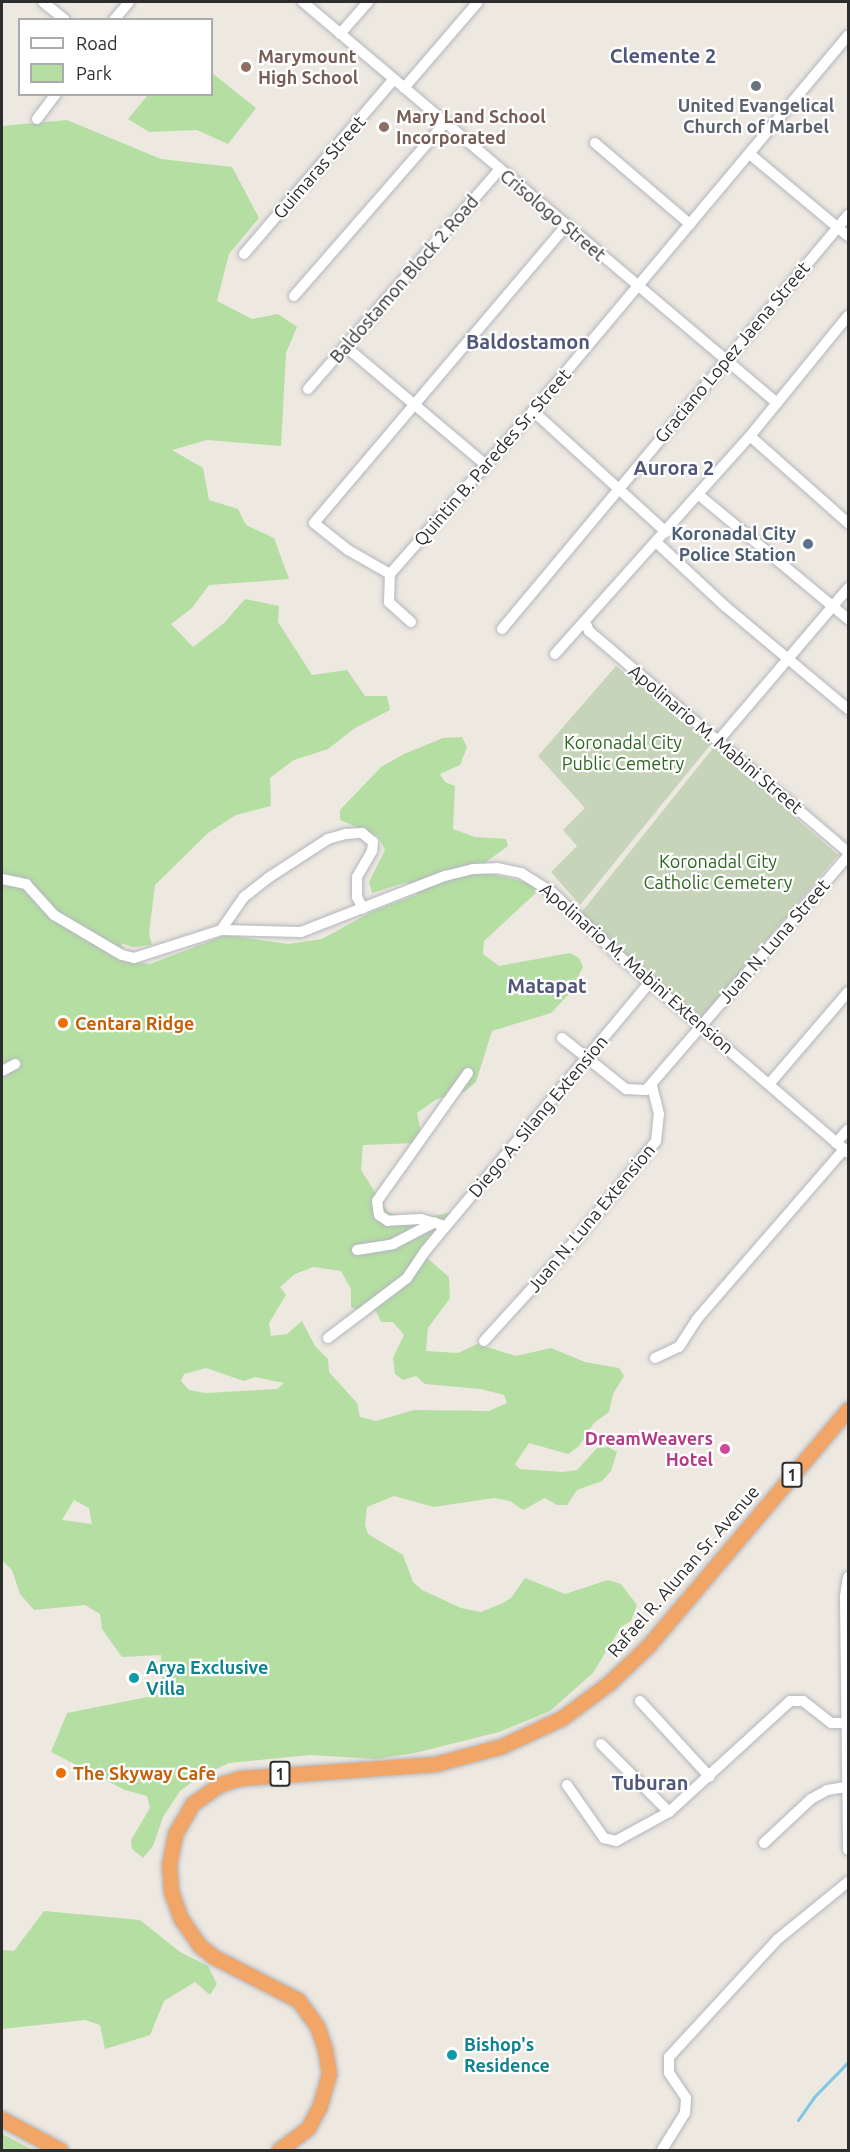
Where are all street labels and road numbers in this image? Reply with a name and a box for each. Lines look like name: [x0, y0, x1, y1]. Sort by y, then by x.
street label: Guimaras Street: [268, 111, 370, 223]
street label: Crisologo Street: [496, 165, 610, 265]
street label: Baldostamon Block 2 Road: [325, 191, 483, 367]
street label: Graciano Lopez Jaena Street: [650, 257, 814, 447]
street label: Quintin B. Paredes Sr. Street: [409, 364, 575, 550]
street label: Apolinario M. Mabini Street: [625, 660, 807, 818]
street label: Juan N. Luna Street: [714, 874, 834, 1008]
street label: Apolinario M. Mabini Extension: [536, 878, 738, 1058]
street label: Diego A. Silang Extension: [464, 1031, 612, 1201]
street label: Juan N. Luna Extension: [523, 1139, 659, 1297]
road number: 1: [780, 1462, 804, 1488]
street label: Rafael R. Alunan Sr. Avenue: [602, 1481, 764, 1661]
road number: 1: [268, 1761, 292, 1787]

